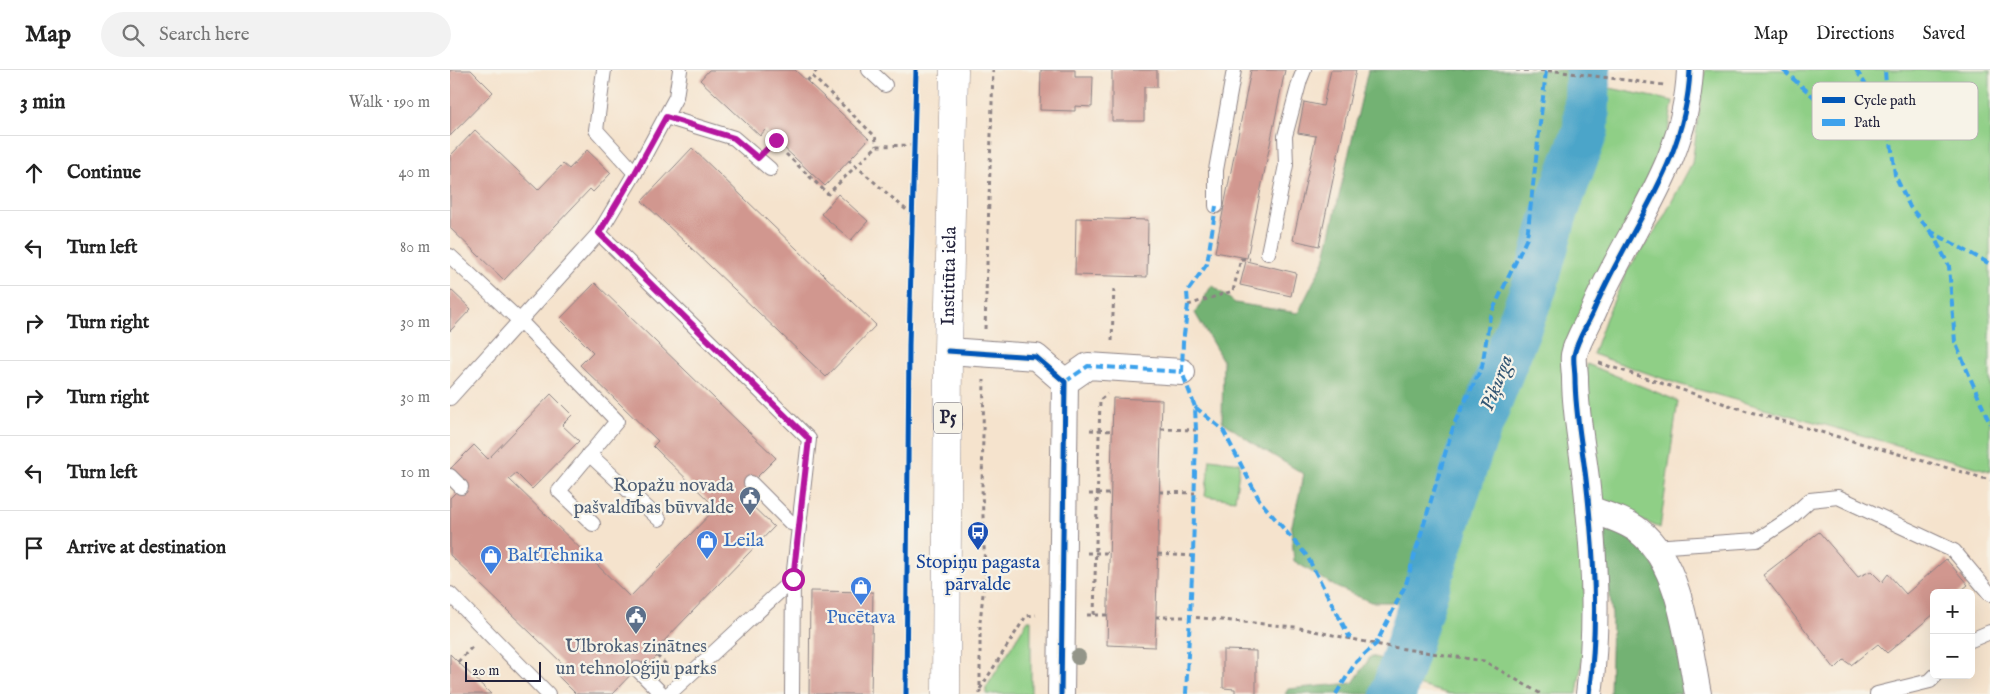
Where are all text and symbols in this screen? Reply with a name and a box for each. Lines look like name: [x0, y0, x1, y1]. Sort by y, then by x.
search box: [101, 12, 451, 57]
text: Map: [25, 19, 71, 50]
icon: search: [119, 21, 147, 49]
text: Search here: [159, 23, 250, 47]
text: Map: [1754, 23, 1788, 46]
text: Directions: [1816, 23, 1894, 46]
text: Saved: [1922, 23, 1965, 46]
legend: [1812, 82, 1978, 140]
text: 3 min: [20, 89, 65, 116]
text: Cycle path: [1854, 92, 1916, 110]
text: Walk · 190 m: [349, 93, 430, 113]
text: Path: [1854, 114, 1881, 132]
route end: [765, 129, 788, 152]
icon: ahead: [20, 159, 48, 187]
text: Continue: [67, 161, 141, 185]
text: 40 m: [398, 163, 430, 183]
street label: Institūta iela: [937, 225, 963, 326]
icon: left: [20, 234, 48, 262]
text: Turn left: [67, 236, 138, 260]
text: 80 m: [400, 238, 430, 258]
icon: right: [20, 309, 48, 337]
text: Turn right: [67, 311, 149, 335]
text: 30 m: [400, 313, 430, 333]
water label: Piķurga: [1475, 352, 1520, 415]
icon: right: [20, 384, 48, 412]
text: Turn right: [67, 386, 149, 410]
text: 30 m: [400, 388, 430, 408]
road number: P5: [934, 402, 962, 433]
icon: left: [20, 459, 48, 487]
text: Turn left: [67, 461, 138, 485]
text: 10 m: [400, 463, 430, 483]
place label: Ropažu novada pašvaldības būvvalde: [574, 474, 735, 520]
public building icon: Ropažu novada pašvaldības būvvalde: [738, 485, 762, 516]
bus stop icon: Stopiņu pagasta pārvalde: [966, 520, 990, 551]
shop icon: Leila: [695, 529, 719, 560]
place label: Leila: [723, 529, 765, 553]
icon: arrive: [20, 534, 48, 562]
text: Arrive at destination: [67, 536, 226, 560]
shop icon: BaltTehnika: [479, 544, 503, 575]
place label: BaltTehnika: [507, 544, 604, 568]
place label: Stopiņu pagasta pārvalde: [916, 551, 1041, 597]
route start: [782, 568, 805, 591]
shop icon: Pucētava: [849, 575, 873, 606]
map controls: [1930, 589, 1975, 679]
button: +: [1930, 589, 1975, 634]
public building icon: Ulbrokas zinātnes un tehnoloģiju parks: [624, 604, 648, 635]
place label: Pucētava: [827, 606, 896, 630]
button: −: [1930, 634, 1975, 679]
place label: Ulbrokas zinātnes un tehnoloģiju parks: [555, 635, 717, 681]
scale bar: [465, 659, 541, 682]
text: 20 m: [472, 662, 499, 680]

